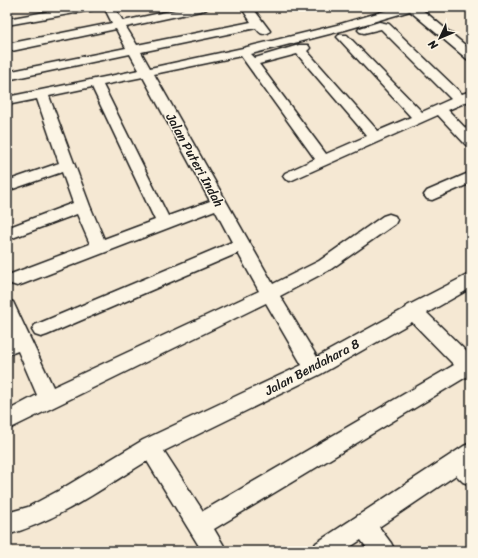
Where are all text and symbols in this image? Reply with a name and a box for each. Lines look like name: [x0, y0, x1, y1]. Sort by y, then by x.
north arrow: [420, 18, 460, 58]
text: N: [423, 35, 443, 55]
street label: Jalan Puteri Indah: [159, 108, 230, 211]
street label: Jalan Bendahara 8: [259, 332, 364, 402]

